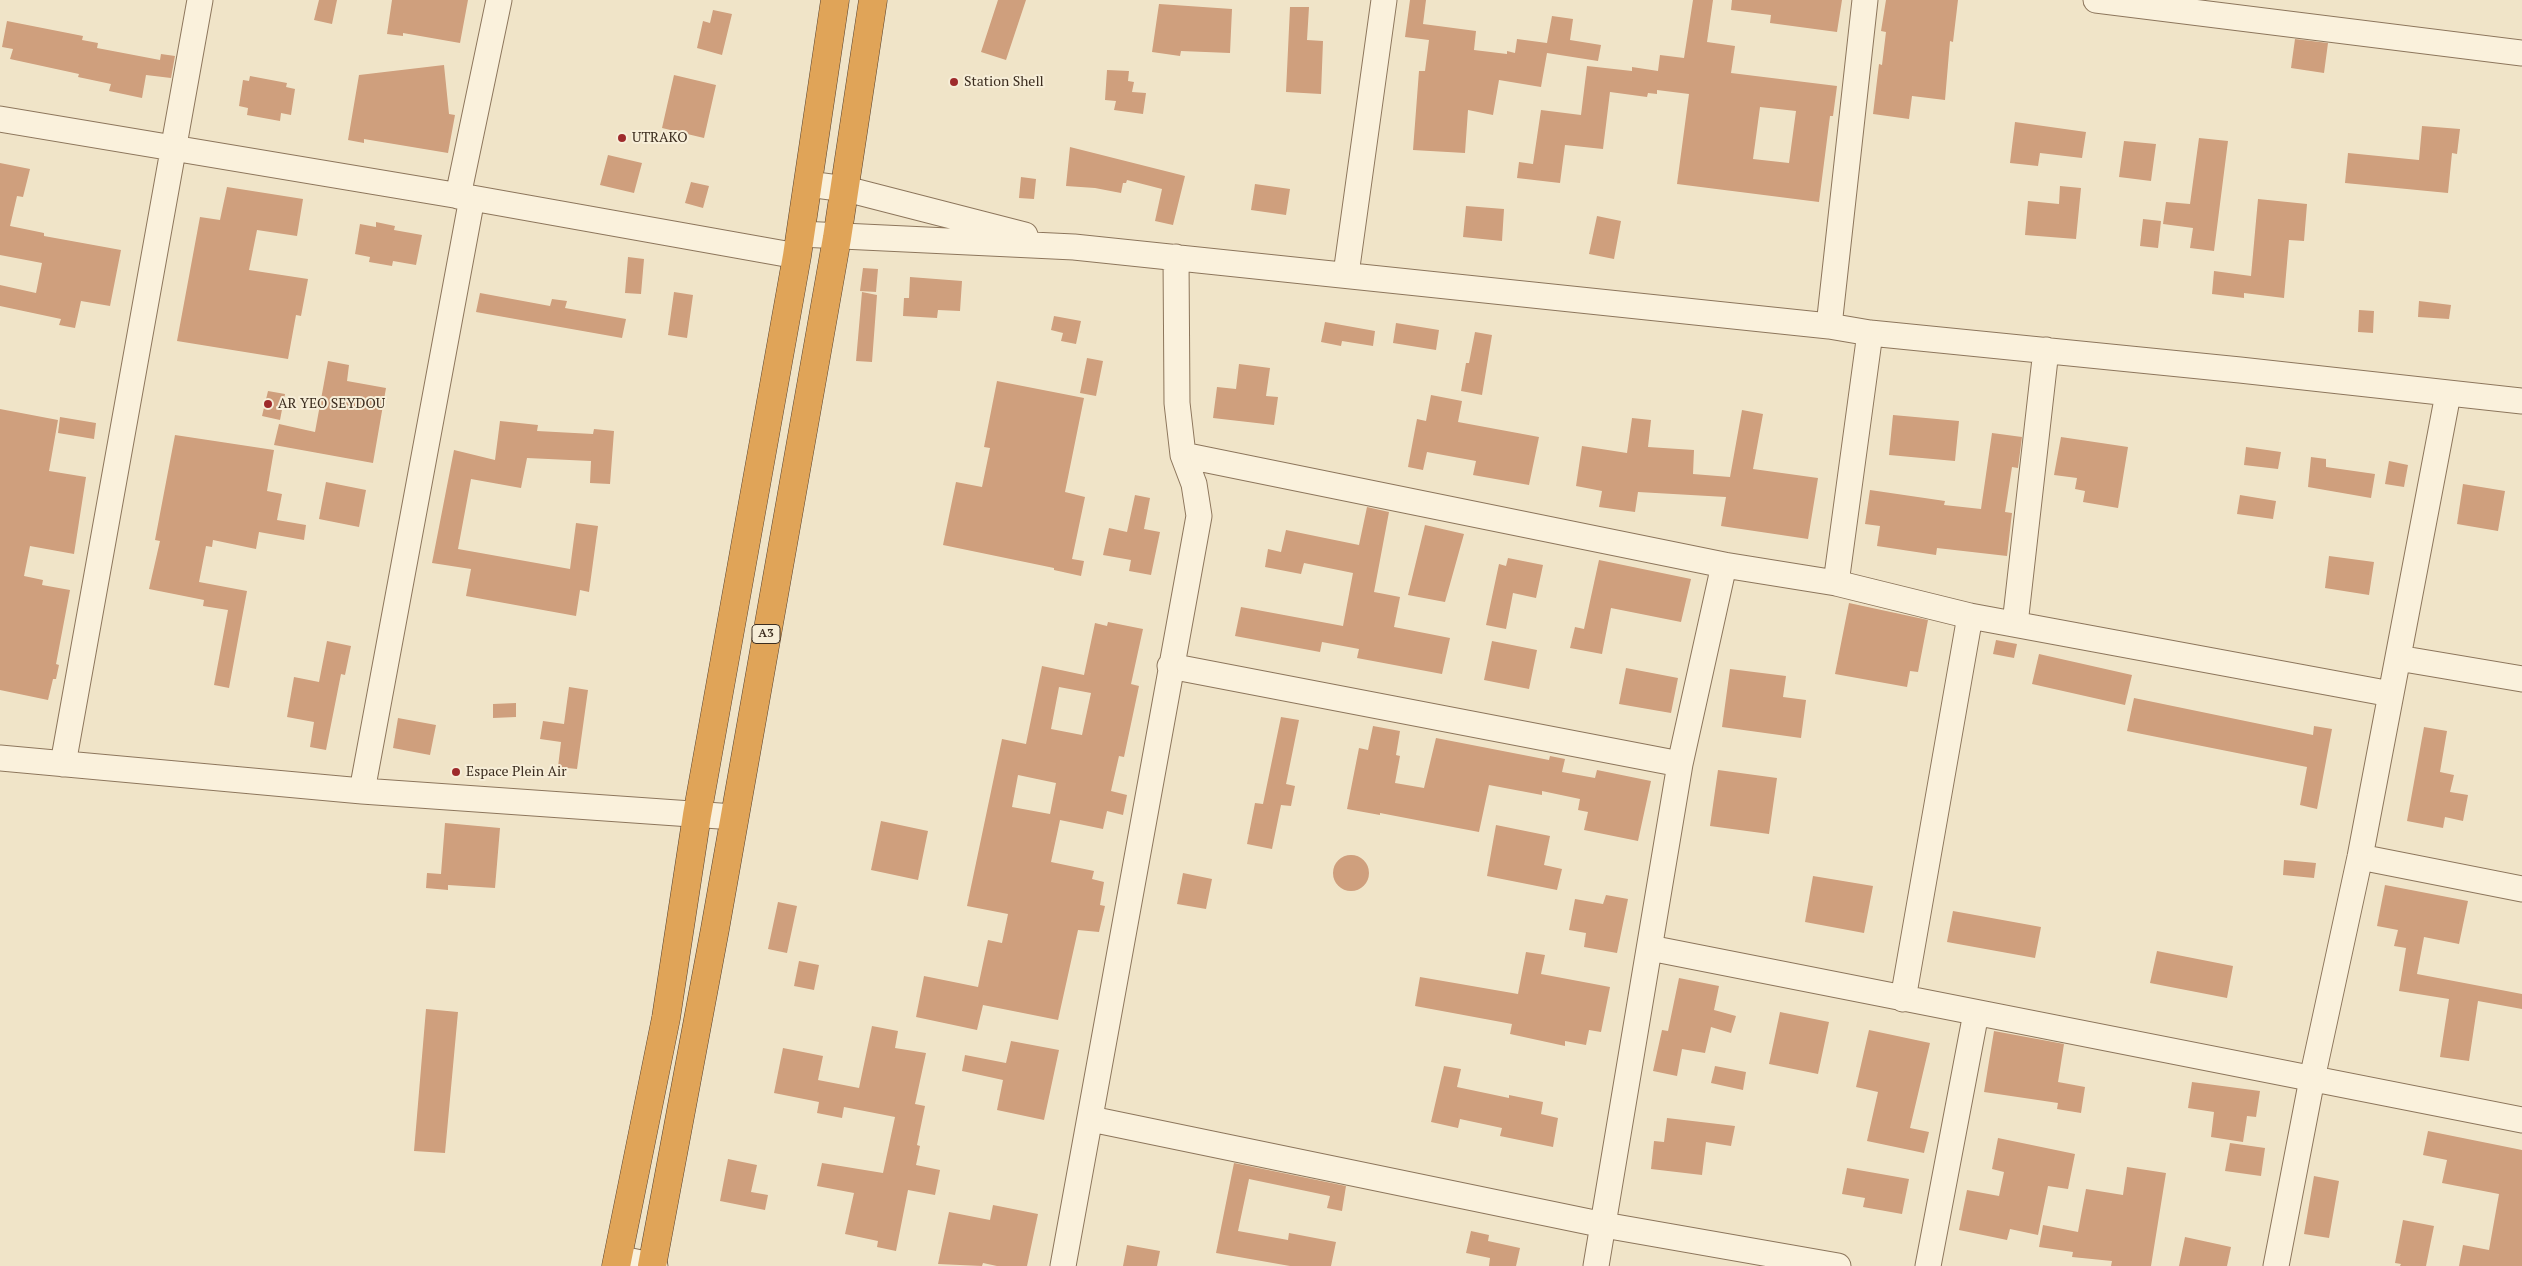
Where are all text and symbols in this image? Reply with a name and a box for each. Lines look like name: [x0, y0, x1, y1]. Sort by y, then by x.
place label: Station Shell: [964, 74, 1044, 90]
marker: Station Shell: [948, 76, 960, 88]
place label: UTRAKO: [632, 130, 687, 146]
marker: UTRAKO: [616, 132, 628, 144]
place label: AR YEO SEYDOU: [278, 396, 385, 412]
marker: AR YEO SEYDOU: [262, 398, 274, 410]
road number: A3: [752, 624, 780, 644]
place label: Espace Plein Air: [466, 764, 567, 780]
marker: Espace Plein Air: [450, 766, 462, 778]

